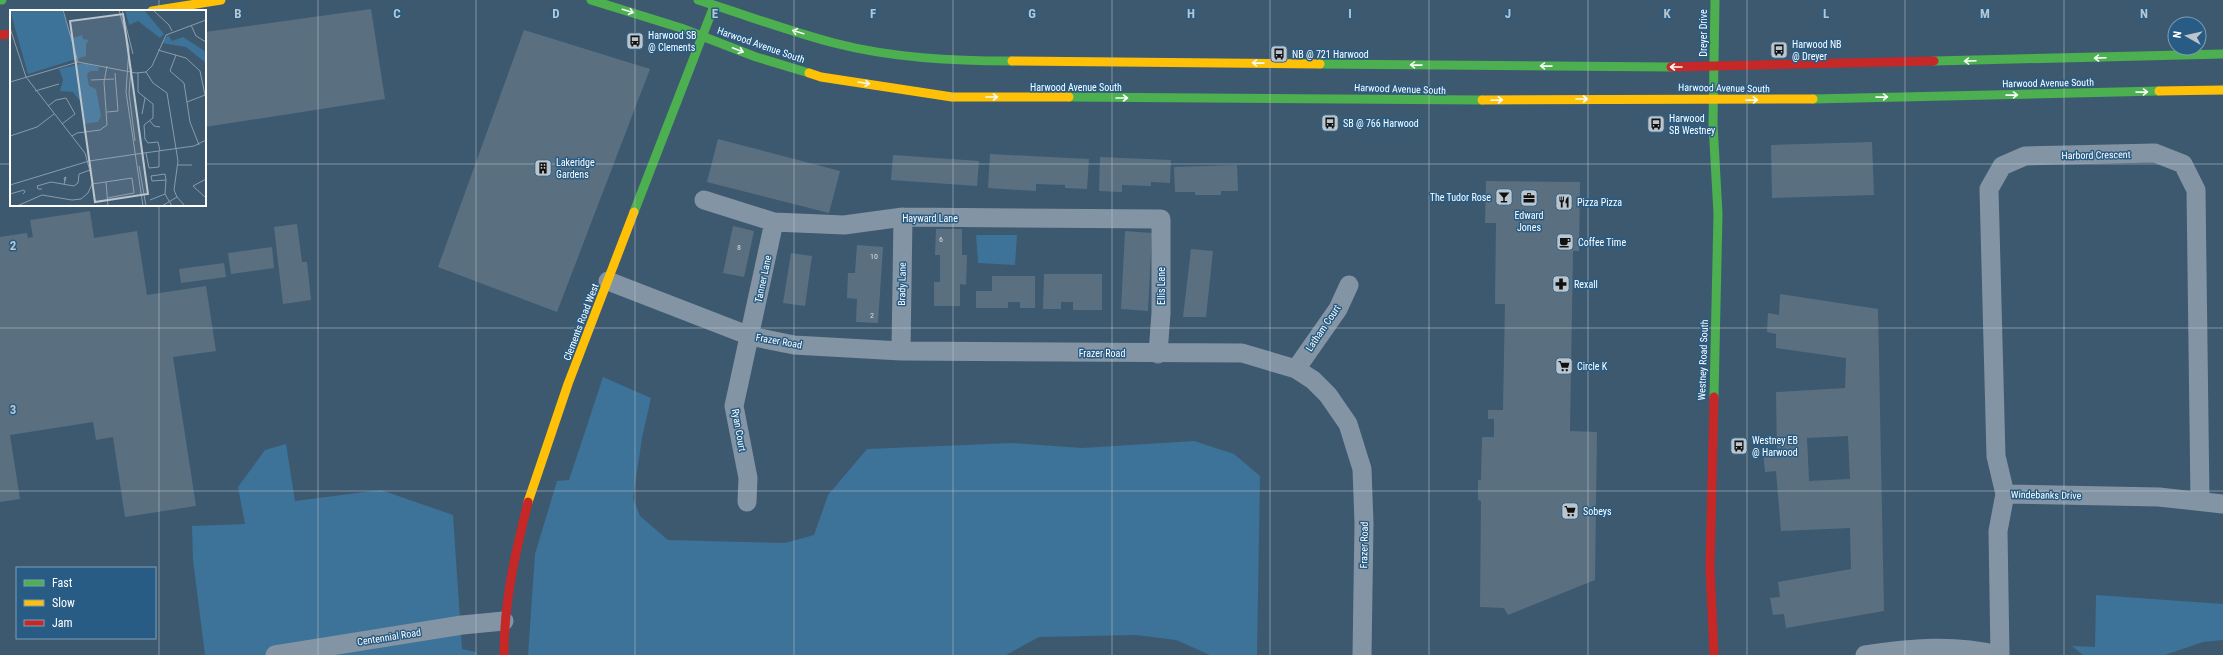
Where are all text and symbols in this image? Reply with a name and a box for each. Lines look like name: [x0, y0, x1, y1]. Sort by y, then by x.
text: B: [234, 6, 242, 21]
text: C: [393, 6, 401, 21]
text: D: [552, 6, 560, 21]
text: E: [712, 6, 719, 21]
text: F: [870, 6, 876, 21]
text: G: [1028, 6, 1036, 21]
text: H: [1187, 6, 1195, 21]
text: I: [1348, 6, 1352, 21]
text: J: [1505, 6, 1511, 21]
text: K: [1663, 6, 1671, 21]
text: L: [1823, 6, 1829, 21]
text: M: [1980, 6, 1990, 21]
text: N: [2140, 6, 2148, 21]
one-way arrow: [622, 8, 634, 16]
street label: Dreyer Drive: [1698, 9, 1709, 57]
inset map: [10, 10, 206, 206]
north arrow: [2167, 16, 2207, 56]
street label: Harwood Avenue South: [716, 25, 806, 65]
one-way arrow: [792, 28, 805, 35]
place label: Harwood SB @ Clements: [648, 30, 697, 53]
text: N: [2171, 30, 2185, 39]
bus stop icon: Harwood SB @ Clements: [625, 31, 645, 51]
place label: Harwood NB @ Dreyer: [1792, 39, 1842, 62]
bus stop icon: Harwood NB @ Dreyer: [1769, 40, 1789, 60]
bus stop icon: NB @ 721 Harwood: [1269, 44, 1289, 64]
one-way arrow: [732, 47, 744, 55]
place label: NB @ 721 Harwood: [1292, 49, 1369, 60]
one-way arrow: [2094, 54, 2107, 61]
one-way arrow: [1964, 57, 1977, 65]
one-way arrow: [1252, 60, 1265, 67]
one-way arrow: [1410, 61, 1423, 69]
one-way arrow: [1540, 62, 1553, 70]
one-way arrow: [1670, 63, 1683, 71]
street label: Harwood Avenue South: [2002, 77, 2094, 89]
one-way arrow: [857, 79, 870, 87]
street label: Harwood Avenue South: [1030, 82, 1122, 93]
street label: Harwood Avenue South: [1354, 82, 1446, 96]
street label: Harwood Avenue South: [1678, 82, 1770, 94]
one-way arrow: [2135, 88, 2148, 96]
one-way arrow: [2005, 91, 2018, 99]
one-way arrow: [985, 93, 998, 101]
one-way arrow: [1875, 93, 1888, 101]
one-way arrow: [1115, 94, 1128, 102]
one-way arrow: [1575, 95, 1588, 102]
one-way arrow: [1490, 96, 1503, 104]
one-way arrow: [1745, 96, 1758, 104]
bus stop icon: SB @ 766 Harwood: [1320, 113, 1340, 133]
place label: Harwood SB Westney: [1669, 113, 1715, 136]
bus stop icon: Harwood SB Westney: [1646, 114, 1666, 134]
place label: SB @ 766 Harwood: [1343, 118, 1419, 129]
street label: Harbord Crescent: [2061, 149, 2131, 161]
place label: Lakeridge Gardens: [556, 157, 595, 180]
building icon: Lakeridge Gardens: [533, 158, 553, 178]
bar icon: The Tudor Rose: [1494, 187, 1514, 207]
office icon: Edward Jones: [1519, 188, 1539, 208]
place label: The Tudor Rose: [1430, 192, 1491, 203]
restaurant icon: Pizza Pizza: [1554, 192, 1574, 212]
place label: Pizza Pizza: [1577, 197, 1622, 208]
place label: Edward Jones: [1514, 210, 1544, 233]
street label: Hayward Lane: [902, 213, 958, 224]
cafe icon: Coffee Time: [1555, 232, 1575, 252]
house number: 6: [939, 235, 943, 244]
place label: Coffee Time: [1578, 237, 1626, 248]
text: 2: [10, 238, 17, 253]
house number: 8: [737, 243, 741, 252]
house number: 10: [870, 252, 878, 261]
street label: Tanner Lane: [753, 254, 773, 304]
street label: Brady Lane: [896, 262, 908, 306]
street label: Ellis Lane: [1156, 267, 1167, 305]
pharmacy icon: Rexall: [1551, 274, 1571, 294]
place label: Rexall: [1574, 279, 1598, 290]
street label: Clements Road West: [561, 282, 601, 362]
street label: Latham Court: [1303, 303, 1343, 353]
house number: 2: [870, 311, 874, 320]
street label: Westney Road South: [1696, 319, 1710, 401]
street label: Frazer Road: [755, 332, 803, 350]
street label: Frazer Road: [1079, 348, 1125, 359]
supermarket icon: Circle K: [1554, 356, 1574, 376]
place label: Circle K: [1577, 361, 1608, 372]
text: 3: [10, 402, 16, 417]
street label: Ryan Court: [730, 408, 748, 452]
place label: Westney EB @ Harwood: [1752, 435, 1798, 458]
bus stop icon: Westney EB @ Harwood: [1729, 436, 1749, 456]
street label: Windebanks Drive: [2011, 489, 2082, 501]
supermarket icon: Sobeys: [1560, 501, 1580, 521]
place label: Sobeys: [1583, 506, 1612, 517]
street label: Frazer Road: [1358, 522, 1370, 568]
legend: [16, 567, 156, 639]
text: Fast: [52, 576, 73, 590]
text: Slow: [52, 596, 75, 610]
text: Jam: [52, 616, 73, 630]
street label: Centennial Road: [356, 627, 422, 647]

